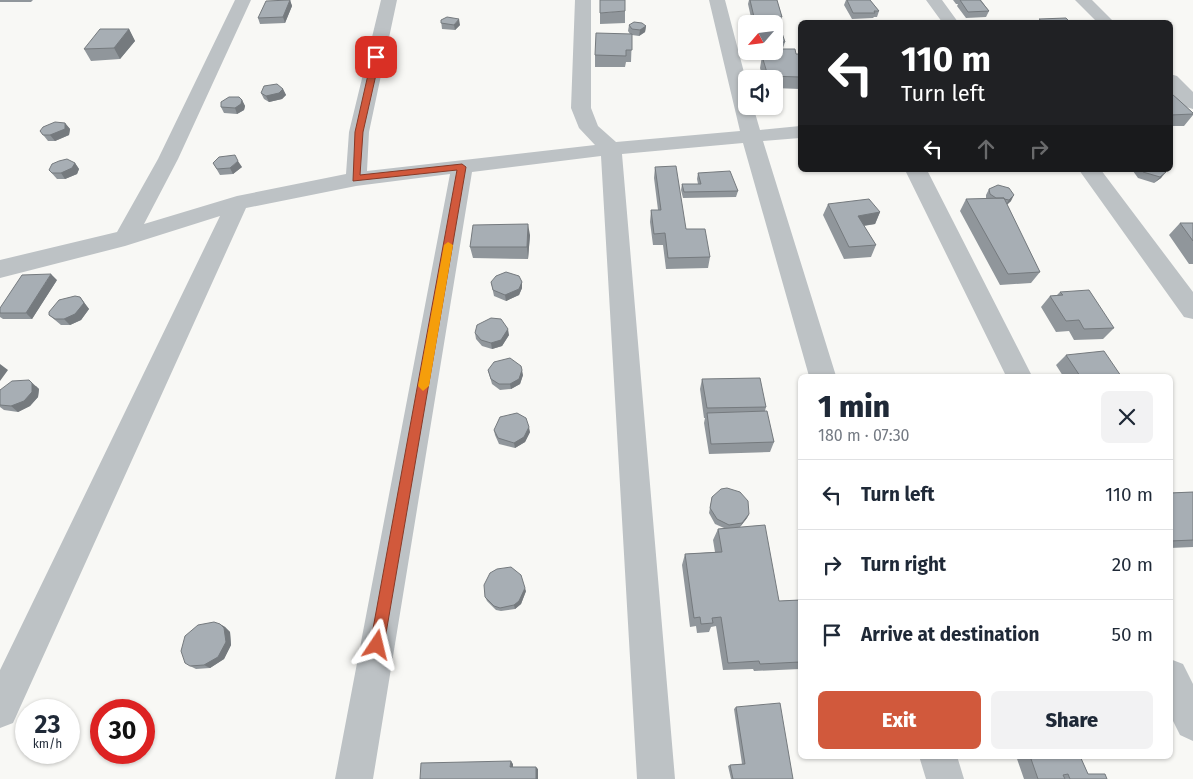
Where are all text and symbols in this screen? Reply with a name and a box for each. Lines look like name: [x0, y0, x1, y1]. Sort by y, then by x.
north arrow: [738, 15, 782, 60]
map controls: [738, 15, 783, 115]
pin: [355, 36, 397, 78]
text: 110 m: [901, 38, 991, 80]
icon: left: [818, 40, 883, 105]
icon: arrive: [362, 43, 390, 71]
button: sound: [738, 70, 783, 115]
text: Turn left: [901, 80, 985, 107]
icon: left: [919, 135, 947, 163]
icon: ahead: [972, 135, 1000, 163]
icon: right: [1025, 135, 1053, 163]
text: 1 min: [818, 389, 890, 425]
button: close: [1101, 391, 1153, 443]
text: 180 m · 07:30: [818, 426, 910, 445]
icon: left: [818, 481, 846, 509]
text: Turn left: [861, 483, 935, 506]
text: 110 m: [1105, 483, 1153, 506]
icon: right: [818, 551, 846, 579]
text: Turn right: [861, 553, 946, 576]
text: 20 m: [1112, 553, 1153, 576]
position arrow: [350, 618, 402, 670]
icon: arrive: [818, 621, 846, 649]
text: Arrive at destination: [861, 623, 1040, 646]
text: 50 m: [1112, 623, 1153, 646]
button: Exit: [818, 691, 981, 749]
button: Share: [991, 691, 1153, 749]
speed limit sign: 30: [90, 699, 155, 764]
text: 23: [35, 710, 60, 740]
text: km/h: [33, 737, 62, 751]

